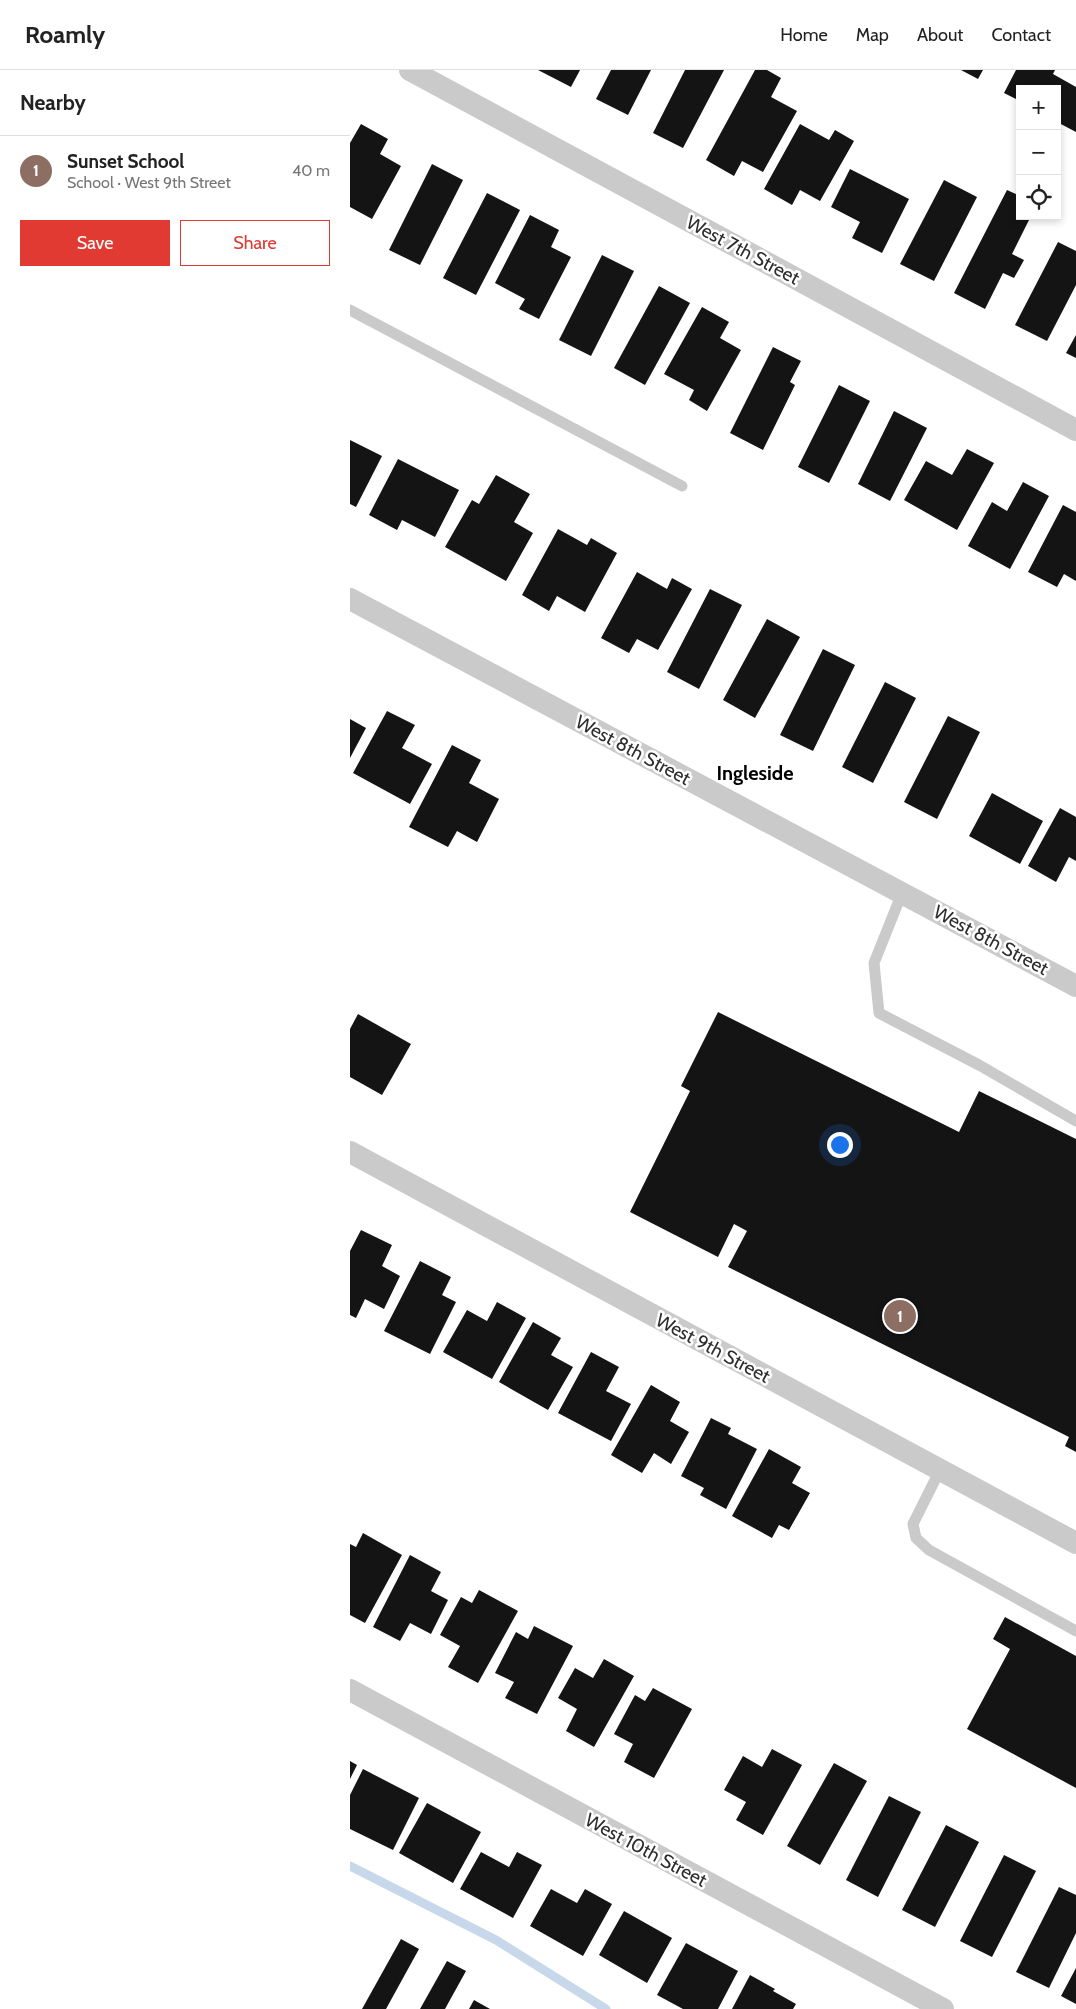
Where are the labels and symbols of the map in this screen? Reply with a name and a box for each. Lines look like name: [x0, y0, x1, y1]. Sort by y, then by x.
street label: West 7th Street: [682, 211, 804, 290]
street label: West 8th Street: [572, 710, 695, 790]
district label: Ingleside: [717, 761, 793, 785]
street label: West 8th Street: [930, 900, 1053, 980]
your location: [827, 1132, 853, 1158]
pin: 1: [884, 1297, 916, 1335]
street label: West 9th Street: [652, 1308, 775, 1388]
street label: West 10th Street: [581, 1808, 711, 1892]

